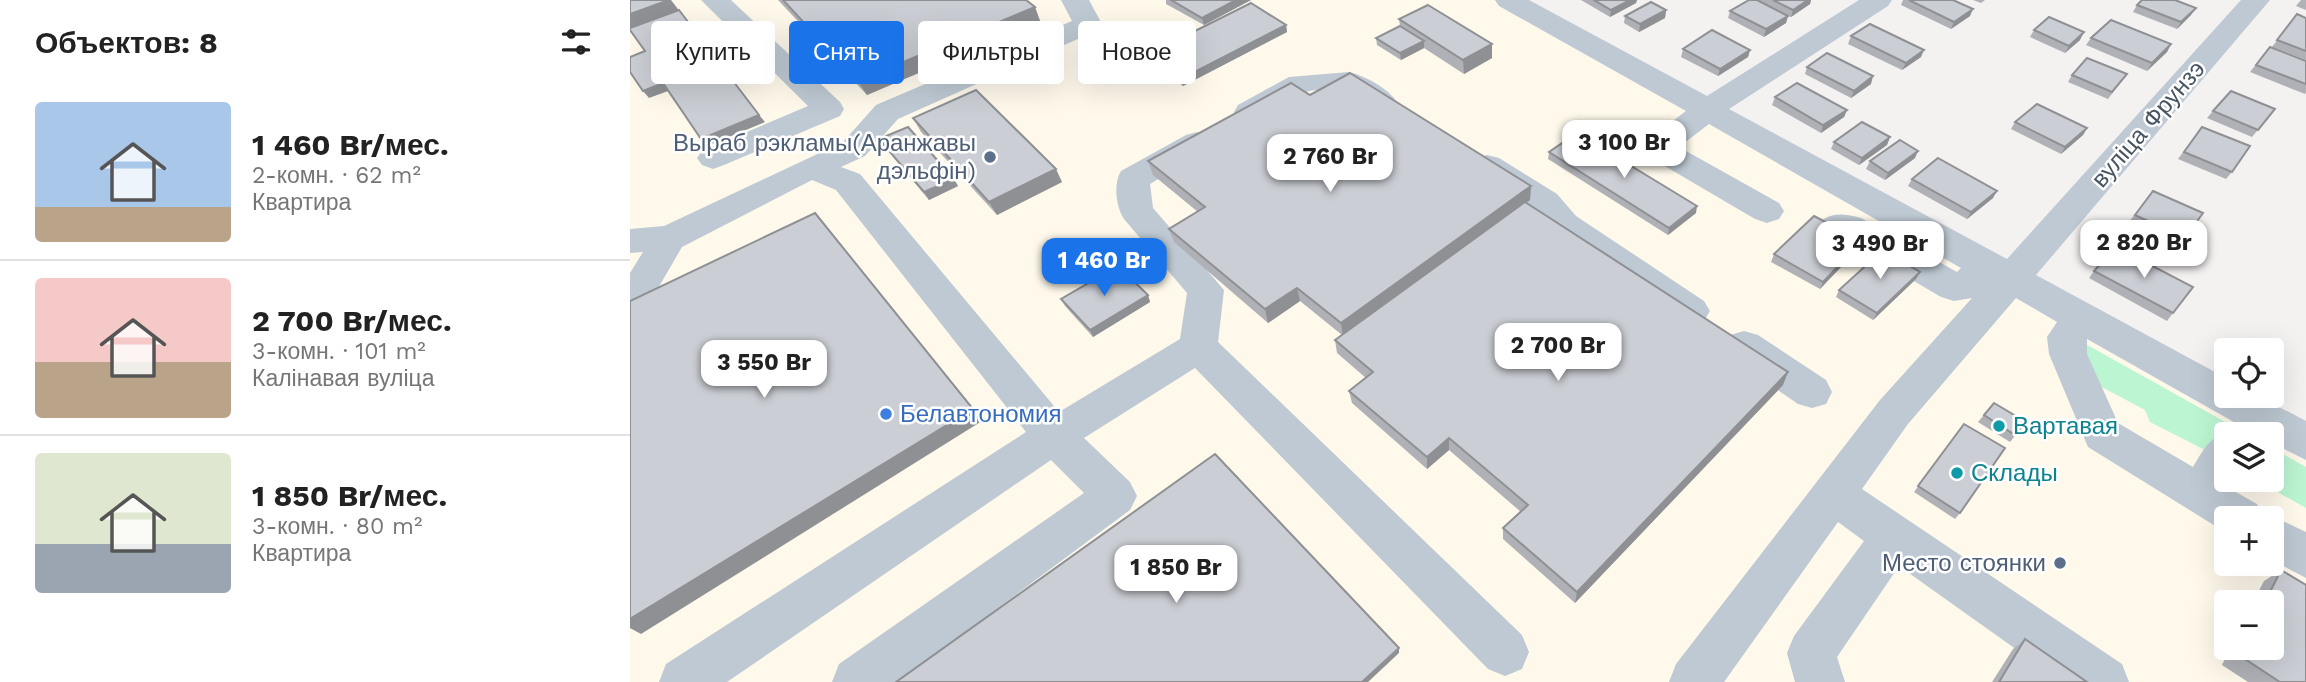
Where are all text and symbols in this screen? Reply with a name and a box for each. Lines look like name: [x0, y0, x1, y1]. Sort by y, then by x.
chip: Купить: [651, 21, 775, 84]
chip: Снять: [789, 21, 904, 84]
chip: Фильтры: [918, 21, 1064, 84]
chip: Новое: [1078, 21, 1196, 84]
icon: filters: [557, 23, 595, 61]
text: Объектов: 8: [35, 25, 218, 60]
street label: вуліца Фрунзэ: [2086, 55, 2210, 193]
pin: 3 100 Br: [1552, 120, 1696, 180]
text: 1 460 Br/мес.: [252, 127, 449, 162]
place label: Выраб рэкламы(Аранжавы дэльфін): [673, 129, 976, 185]
text: 3 100 Br: [1578, 129, 1670, 156]
icon: home: [91, 130, 175, 214]
pin: 2 760 Br: [1258, 134, 1402, 194]
text: 2 760 Br: [1283, 143, 1377, 170]
marker: Выраб рэкламы(Аранжавы дэльфін): [982, 149, 998, 165]
text: 2-комн. · 62 m²: [252, 162, 421, 189]
text: Квартира: [252, 189, 351, 216]
pin: 2 820 Br: [2072, 220, 2216, 280]
pin: 3 490 Br: [1808, 222, 1952, 281]
text: 2 820 Br: [2096, 229, 2192, 256]
text: 3 490 Br: [1832, 230, 1928, 257]
pin: 1 460 Br: [1032, 238, 1176, 298]
text: 1 460 Br: [1058, 247, 1150, 274]
text: 2 700 Br/мес.: [252, 303, 452, 338]
icon: home: [91, 306, 175, 390]
pin: 2 700 Br: [1486, 324, 1630, 383]
text: 2 700 Br: [1511, 332, 1605, 359]
text: 3-комн. · 101 m²: [252, 338, 426, 365]
map controls: [2214, 338, 2284, 660]
button: locate: [2214, 338, 2284, 408]
pin: 3 550 Br: [692, 340, 836, 400]
text: 3 550 Br: [717, 349, 811, 376]
text: Калінавая вуліца: [252, 365, 434, 392]
place label: Белавтономия: [900, 400, 1061, 428]
marker: Белавтономия: [878, 406, 894, 422]
place label: Вартавая: [2013, 412, 2118, 440]
marker: Вартавая: [1991, 418, 2007, 434]
button: layers: [2214, 422, 2284, 492]
place label: Склады: [1971, 459, 2058, 487]
marker: Склады: [1949, 465, 1965, 481]
text: 1 850 Br/мес.: [252, 478, 447, 513]
icon: home: [91, 481, 175, 565]
button: +: [2214, 506, 2284, 576]
text: 3-комн. · 80 m²: [252, 513, 422, 540]
text: Квартира: [252, 540, 351, 567]
pin: 1 850 Br: [1104, 546, 1248, 605]
place label: Место стоянки: [1882, 549, 2046, 577]
text: 1 850 Br: [1130, 554, 1222, 581]
marker: Место стоянки: [2052, 555, 2068, 571]
button: −: [2214, 590, 2284, 660]

